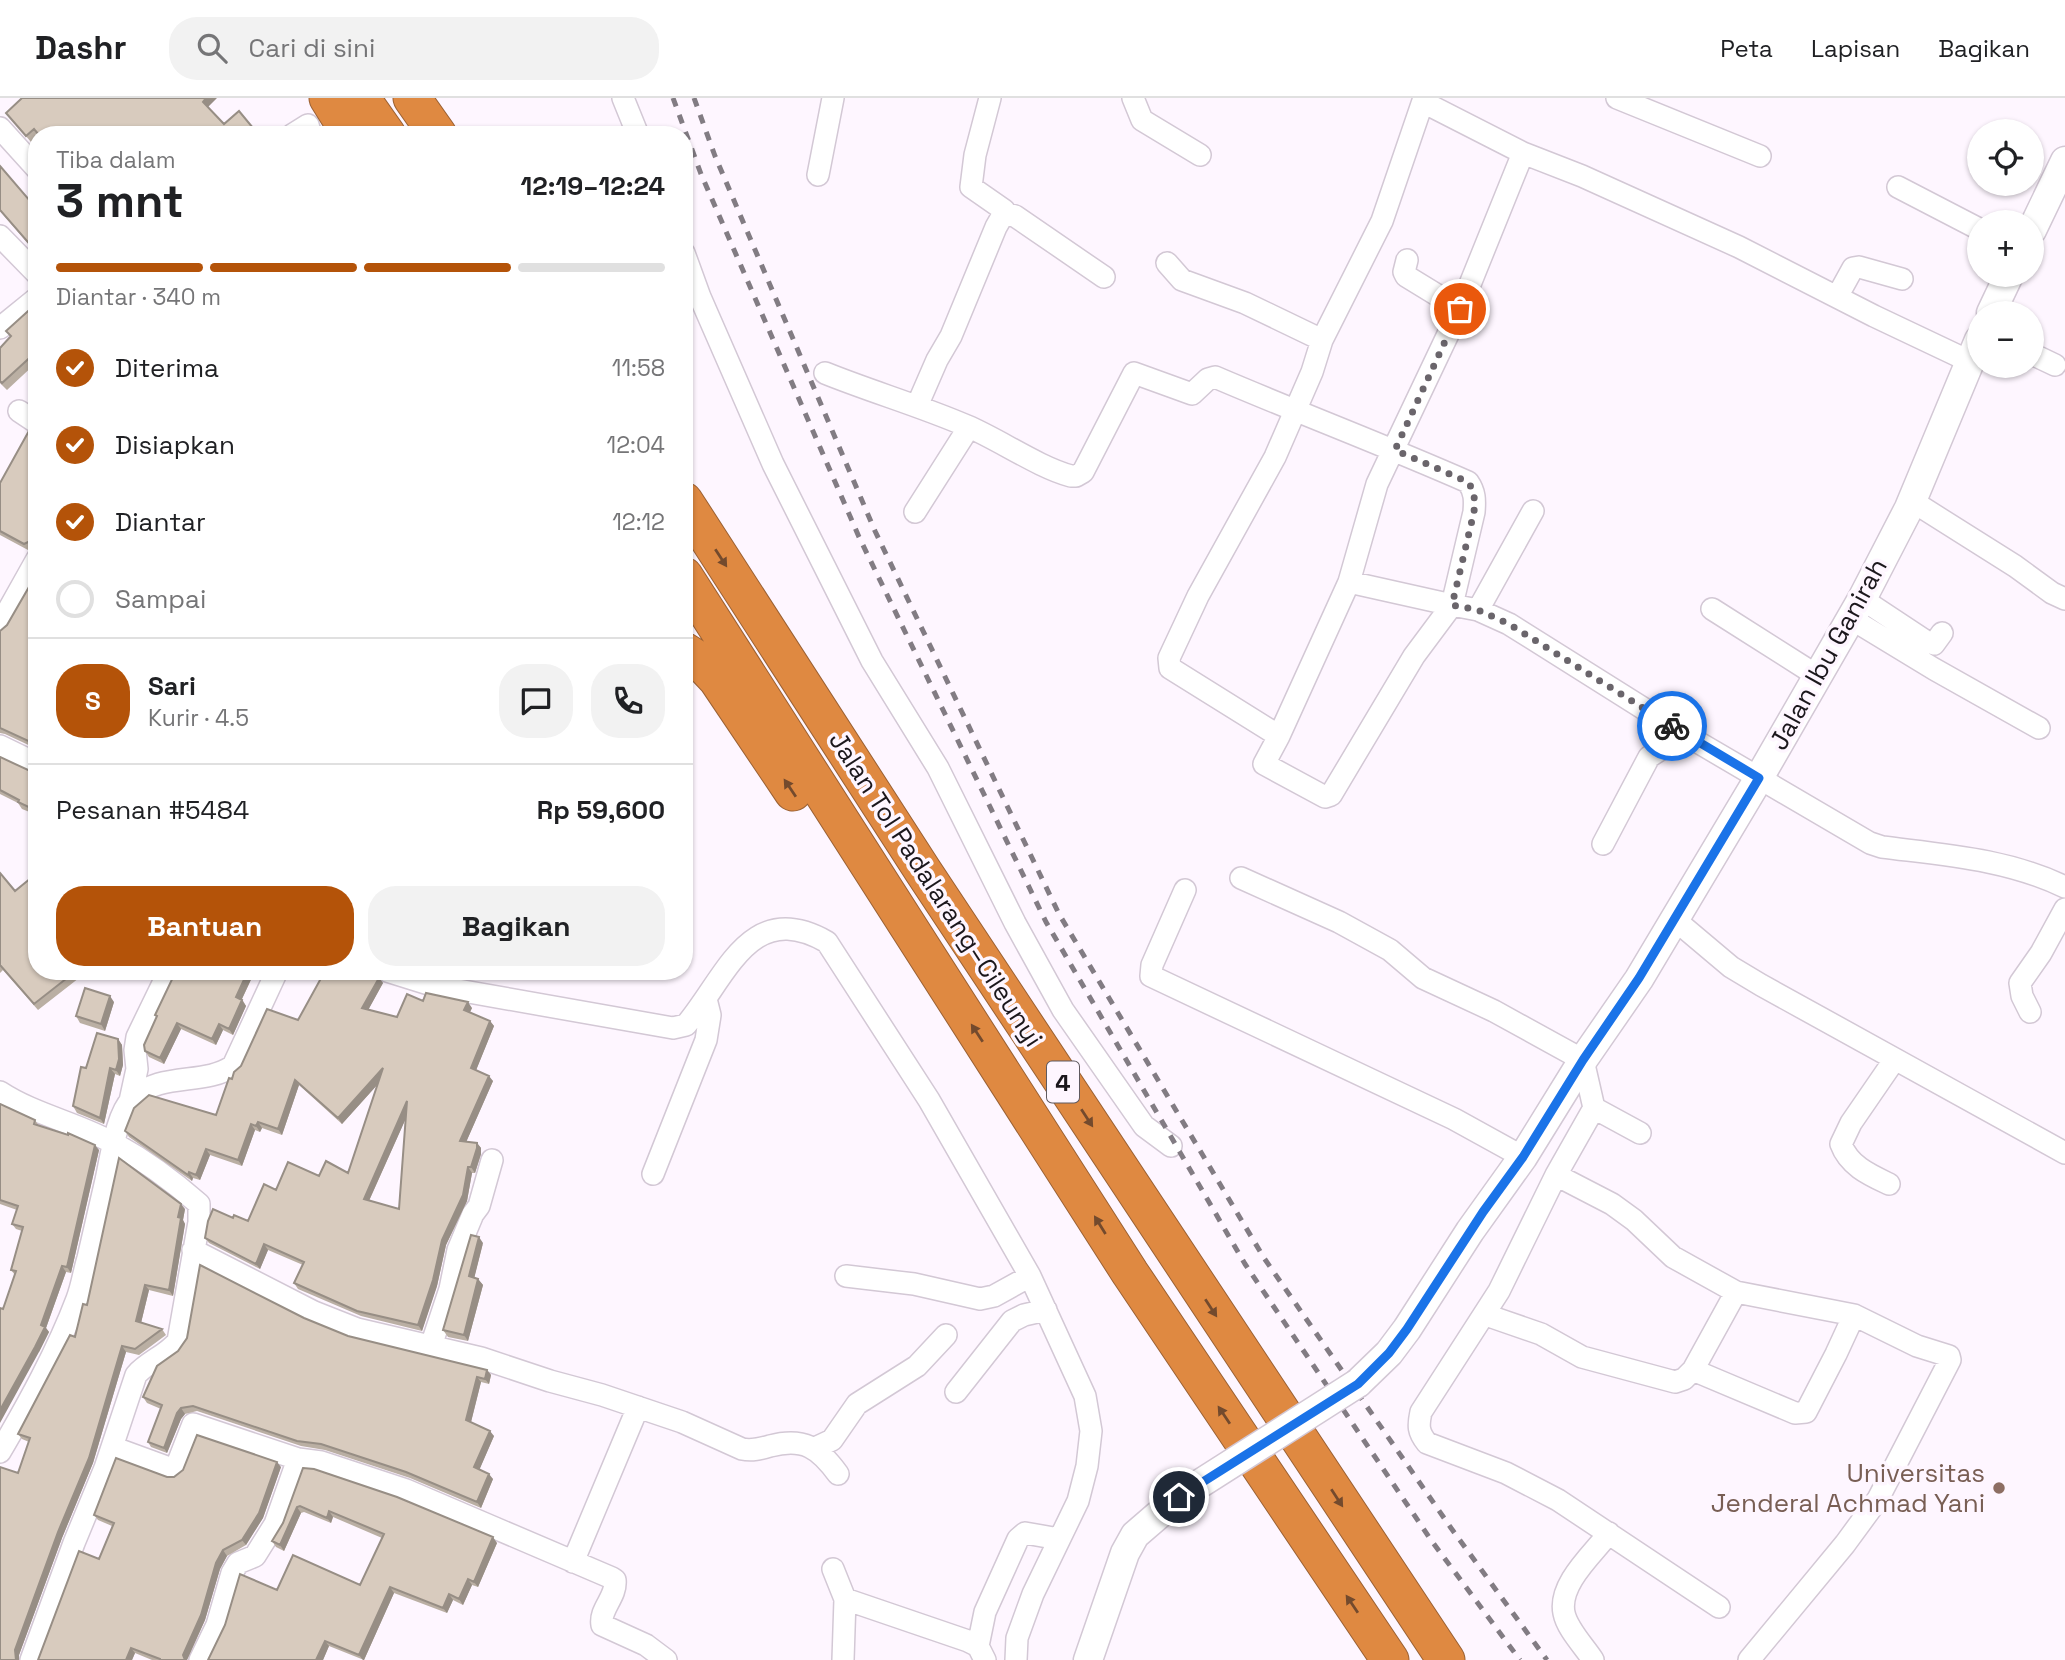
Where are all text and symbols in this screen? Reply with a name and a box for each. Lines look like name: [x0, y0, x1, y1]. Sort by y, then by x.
search box: [169, 17, 659, 80]
text: Dashr: [35, 27, 127, 69]
icon: search: [193, 29, 231, 67]
text: Cari di sini: [249, 31, 375, 65]
text: Peta: [1720, 33, 1773, 64]
text: Lapisan: [1811, 33, 1900, 64]
text: Bagikan: [1938, 33, 2030, 64]
map controls: [1967, 119, 2044, 378]
button: locate: [1967, 119, 2044, 196]
text: Tiba dalam: [56, 145, 176, 175]
text: 12:19–12:24: [521, 169, 665, 203]
text: 3 mnt: [56, 172, 184, 230]
button: +: [1967, 210, 2044, 287]
pin: [1430, 279, 1490, 339]
text: Diantar · 340 m: [56, 282, 221, 312]
icon: bag: [1441, 290, 1479, 328]
button: −: [1967, 301, 2044, 378]
icon: check: [56, 349, 94, 387]
text: Diterima: [115, 351, 219, 385]
text: 11:58: [612, 353, 665, 383]
icon: check: [56, 426, 94, 464]
text: Disiapkan: [115, 428, 235, 462]
text: 12:04: [607, 430, 665, 460]
icon: check: [56, 503, 94, 541]
text: Diantar: [115, 505, 206, 539]
text: 12:12: [612, 507, 665, 537]
one-way arrow: [715, 548, 728, 568]
street label: Jalan Ibu Ganirah: [1761, 552, 1895, 756]
text: Sampai: [115, 582, 206, 616]
button: chat: [499, 664, 573, 738]
button: phone: [591, 664, 665, 738]
text: Sari: [148, 669, 196, 703]
text: S: [85, 684, 101, 718]
courier: [1637, 691, 1707, 761]
text: Kurir · 4.5: [148, 703, 249, 733]
icon: bike: [1653, 707, 1691, 745]
street label: Jalan Tol Padalarang–Cileunyi: [821, 725, 1051, 1053]
one-way arrow: [784, 778, 797, 798]
text: Pesanan #5484: [56, 793, 249, 827]
text: Rp 59,600: [537, 793, 665, 827]
button: Bantuan: [56, 886, 354, 966]
button: Bagikan: [368, 886, 665, 966]
one-way arrow: [971, 1024, 984, 1043]
road number: 4: [1047, 1062, 1079, 1102]
one-way arrow: [1080, 1108, 1093, 1128]
one-way arrow: [1093, 1215, 1106, 1235]
one-way arrow: [1205, 1298, 1218, 1318]
one-way arrow: [1218, 1405, 1231, 1425]
place label: Universitas Jenderal Achmad Yani: [1711, 1456, 1985, 1520]
pin: [1149, 1467, 1209, 1527]
icon: home: [1160, 1478, 1198, 1516]
marker: Universitas Jenderal Achmad Yani: [1991, 1480, 2007, 1496]
one-way arrow: [1330, 1488, 1343, 1508]
one-way arrow: [1345, 1594, 1358, 1614]

